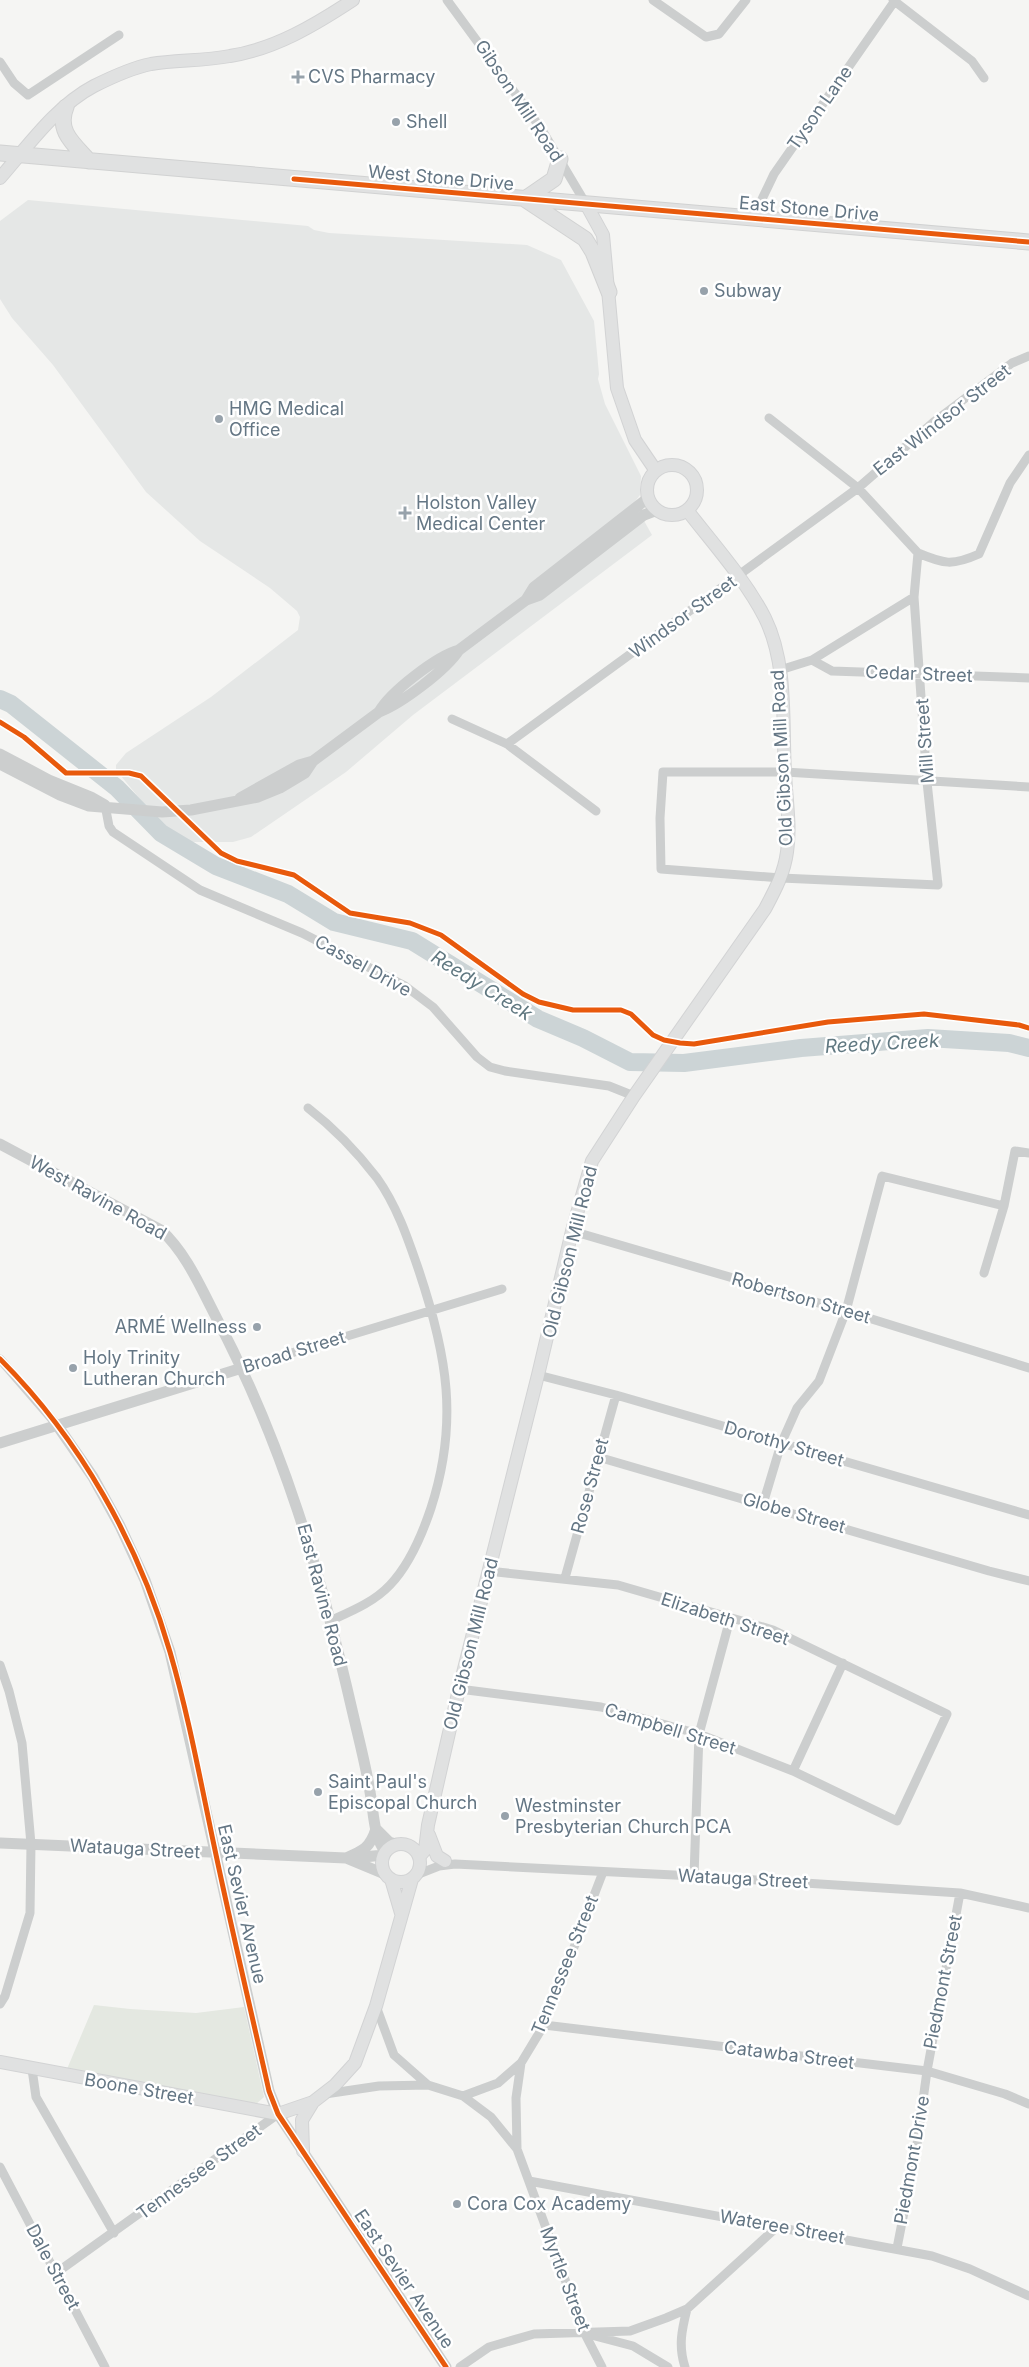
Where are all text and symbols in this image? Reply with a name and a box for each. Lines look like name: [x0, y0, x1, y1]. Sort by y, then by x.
street label: Gibson Mill Road: [471, 36, 568, 166]
street label: Tyson Lane: [783, 62, 856, 154]
place label: CVS Pharmacy: [308, 66, 435, 87]
marker: CVS Pharmacy: [292, 71, 304, 83]
place label: Shell: [406, 111, 447, 132]
marker: Shell: [390, 116, 402, 128]
street label: West Stone Drive: [367, 161, 515, 194]
street label: East Stone Drive: [738, 192, 880, 225]
place label: Subway: [714, 280, 782, 301]
marker: Subway: [698, 285, 710, 297]
street label: East Windsor Street: [869, 360, 1014, 480]
place label: HMG Medical Office: [229, 398, 344, 440]
marker: HMG Medical Office: [213, 413, 225, 425]
place label: Holston Valley Medical Center: [416, 492, 546, 534]
marker: Holston Valley Medical Center: [398, 506, 412, 520]
street label: Windsor Street: [625, 571, 740, 662]
street label: Cedar Street: [865, 661, 973, 686]
street label: Old Gibson Mill Road: [766, 669, 797, 847]
street label: Mill Street: [911, 698, 938, 784]
street label: Cassel Drive: [311, 930, 415, 1001]
water label: Reedy Creek: [427, 945, 537, 1026]
water label: Reedy Creek: [824, 1029, 940, 1058]
street label: West Ravine Road: [26, 1151, 170, 1244]
street label: Old Gibson Mill Road: [538, 1164, 601, 1340]
street label: Robertson Street: [729, 1268, 873, 1327]
place label: ARMÉ Wellness: [115, 1315, 247, 1337]
marker: ARMÉ Wellness: [251, 1321, 263, 1333]
street label: Broad Street: [240, 1326, 348, 1377]
place label: Holy Trinity Lutheran Church: [83, 1347, 225, 1389]
marker: Holy Trinity Lutheran Church: [67, 1362, 79, 1374]
street label: Dorothy Street: [722, 1416, 846, 1471]
street label: Rose Street: [567, 1436, 612, 1536]
street label: Globe Street: [740, 1488, 848, 1537]
street label: East Ravine Road: [293, 1521, 352, 1668]
street label: Old Gibson Mill Road: [439, 1556, 502, 1732]
street label: Elizabeth Street: [658, 1588, 792, 1649]
street label: Campbell Street: [602, 1699, 738, 1758]
place label: Saint Paul's Episcopal Church: [328, 1771, 477, 1813]
marker: Saint Paul's Episcopal Church: [312, 1786, 324, 1798]
place label: Westminster Presbyterian Church PCA: [515, 1795, 731, 1837]
marker: Westminster Presbyterian Church PCA: [499, 1810, 511, 1822]
street label: East Sevier Avenue: [214, 1822, 271, 1986]
street label: Watauga Street: [69, 1835, 201, 1862]
street label: Watauga Street: [677, 1865, 809, 1892]
street label: Tennessee Street: [527, 1892, 602, 2038]
street label: Piedmont Street: [919, 1913, 966, 2051]
street label: Catawba Street: [723, 2036, 856, 2073]
street label: Boone Street: [83, 2069, 195, 2108]
street label: Piedmont Drive: [890, 2094, 933, 2226]
street label: Tennessee Street: [133, 2119, 265, 2224]
place label: Cora Cox Academy: [467, 2193, 631, 2214]
marker: Cora Cox Academy: [451, 2198, 463, 2210]
street label: East Sevier Avenue: [350, 2205, 459, 2352]
street label: Wateree Street: [718, 2205, 846, 2248]
street label: Dale Street: [22, 2220, 85, 2313]
street label: Myrtle Street: [536, 2224, 595, 2334]

